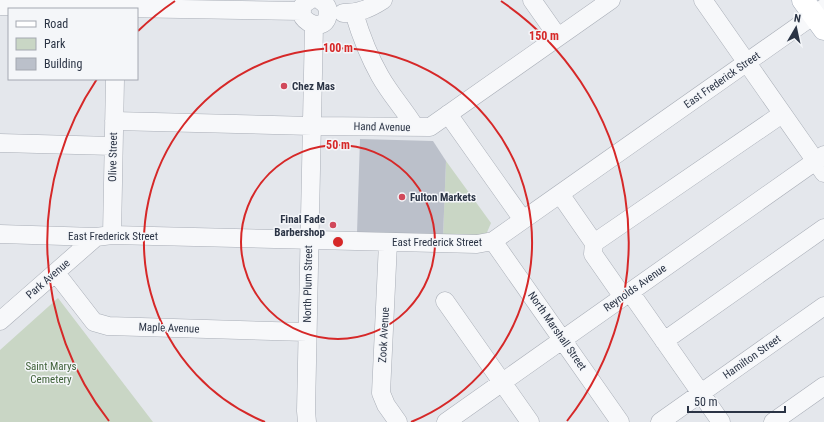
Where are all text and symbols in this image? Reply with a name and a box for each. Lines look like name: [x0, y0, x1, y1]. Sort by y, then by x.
legend: [8, 8, 138, 80]
north arrow: [776, 8, 816, 48]
text: N: [793, 12, 802, 26]
text: Road: [44, 17, 68, 31]
text: 150 m: [529, 29, 559, 43]
text: Park: [44, 37, 66, 51]
text: 100 m: [323, 41, 353, 55]
street label: East Frederick Street: [681, 49, 763, 111]
text: Building: [44, 57, 82, 71]
place label: Chez Mas: [292, 80, 335, 93]
marker: Chez Mas: [279, 81, 289, 91]
street label: Hand Avenue: [353, 120, 411, 134]
street label: Olive Street: [106, 132, 120, 182]
text: 50 m: [326, 138, 350, 152]
place label: Fulton Markets: [410, 191, 476, 204]
marker: Fulton Markets: [397, 192, 407, 202]
place label: Final Fade Barbershop: [274, 213, 326, 239]
marker: Final Fade Barbershop: [328, 220, 338, 230]
street label: East Frederick Street: [68, 230, 158, 243]
centre of rings: [331, 235, 345, 249]
street label: East Frederick Street: [392, 236, 482, 249]
street label: North Plum Street: [301, 245, 315, 323]
street label: Park Avenue: [23, 256, 73, 302]
street label: Reynolds Avenue: [601, 262, 669, 314]
street label: North Marshall Street: [525, 289, 589, 373]
street label: Zook Avenue: [376, 307, 392, 363]
street label: Maple Avenue: [138, 320, 200, 336]
street label: Hamilton Street: [721, 332, 783, 382]
park label: Saint Marys Cemetery: [25, 360, 77, 386]
scale bar: [688, 388, 785, 414]
text: 50 m: [694, 395, 718, 409]

